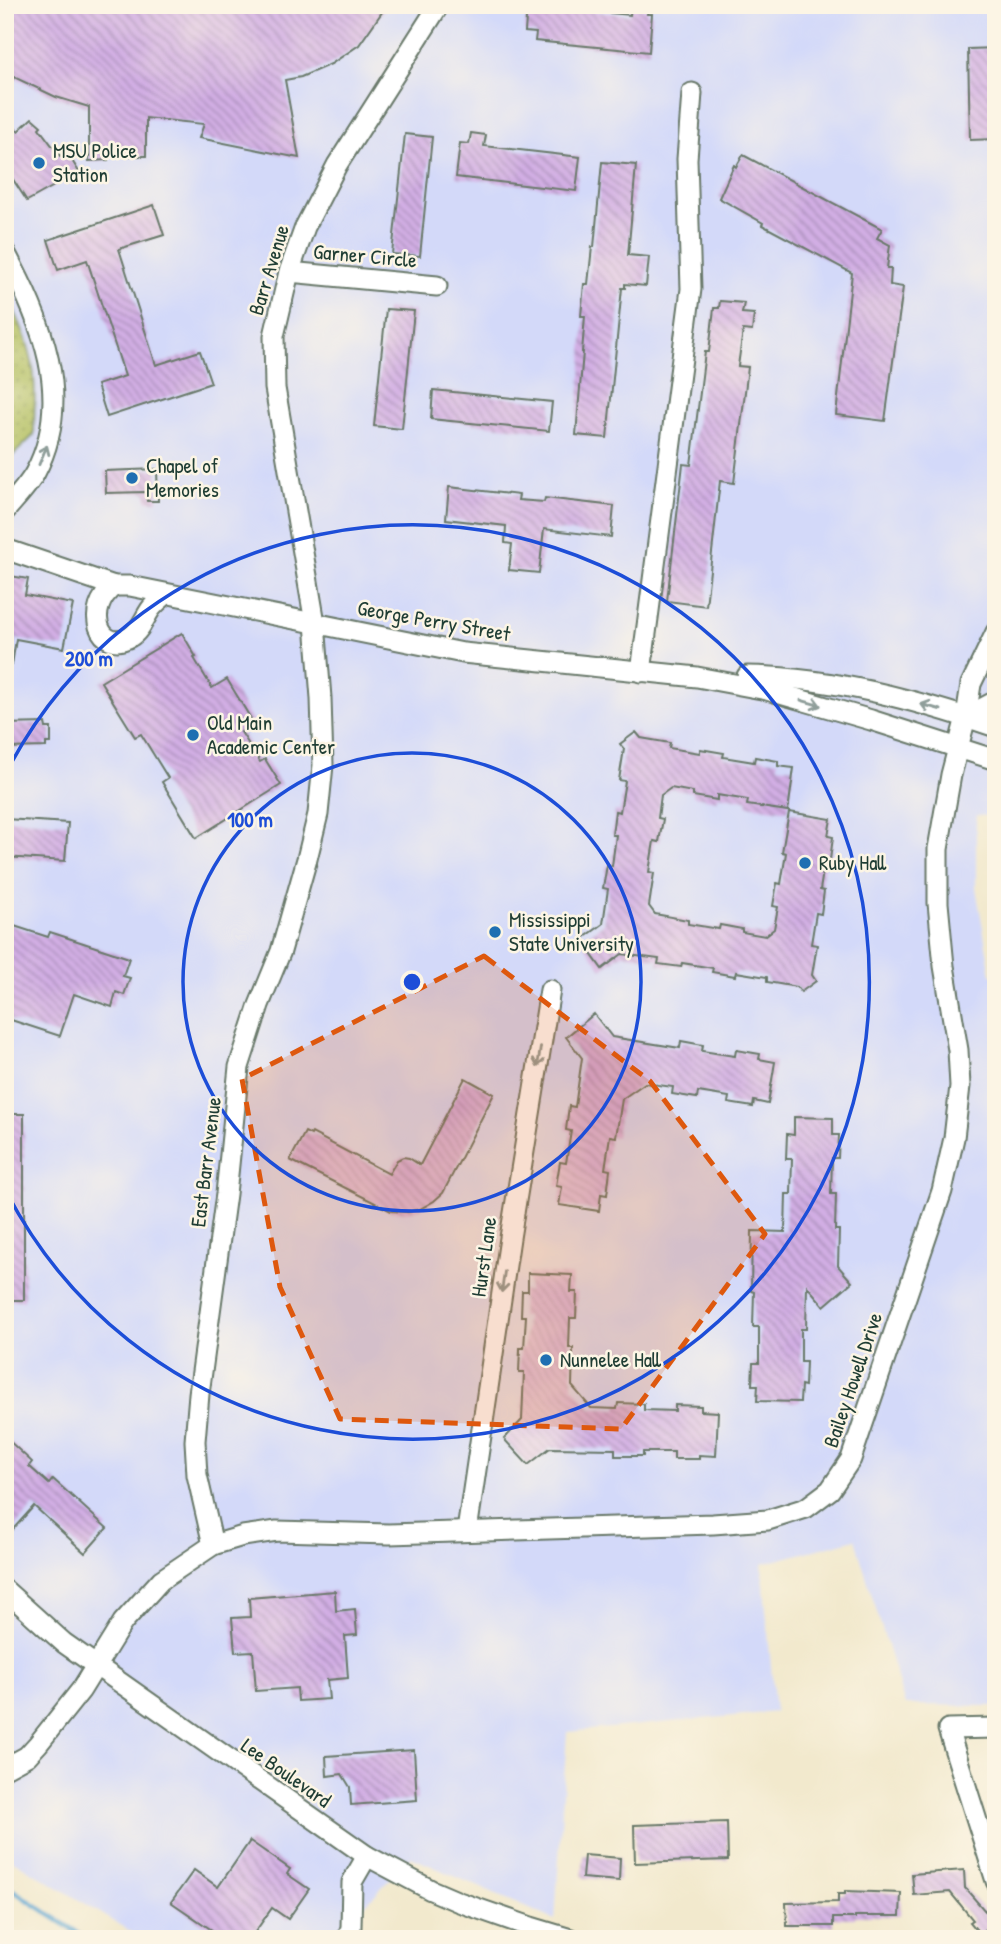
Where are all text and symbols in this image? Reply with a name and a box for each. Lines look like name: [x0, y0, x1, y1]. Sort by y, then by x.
place label: MSU Police Station: [53, 136, 137, 189]
marker: MSU Police Station: [31, 155, 47, 171]
street label: Barr Avenue: [241, 221, 296, 319]
street label: Garner Circle: [312, 237, 418, 274]
one-way arrow: [37, 445, 50, 466]
place label: Chapel of Memories: [146, 451, 219, 504]
marker: Chapel of Memories: [124, 470, 140, 486]
street label: George Perry Street: [355, 593, 514, 648]
text: 200 m: [65, 644, 113, 673]
one-way arrow: [800, 697, 822, 710]
one-way arrow: [920, 700, 942, 713]
place label: Old Main Academic Center: [207, 708, 335, 761]
marker: Old Main Academic Center: [185, 727, 201, 743]
text: 100 m: [227, 805, 273, 834]
place label: Ruby Hall: [819, 848, 887, 877]
marker: Ruby Hall: [797, 855, 813, 871]
place label: Mississippi State University: [509, 905, 634, 958]
marker: Mississippi State University: [487, 924, 503, 940]
centre of rings: [400, 970, 424, 994]
one-way arrow: [532, 1045, 545, 1068]
street label: East Barr Avenue: [183, 1095, 228, 1229]
street label: Hurst Lane: [464, 1215, 503, 1299]
one-way arrow: [496, 1270, 509, 1293]
street label: Bailey Howell Drive: [816, 1308, 889, 1451]
place label: Nunnelee Hall: [560, 1345, 662, 1374]
marker: Nunnelee Hall: [538, 1352, 554, 1368]
street label: Lee Boulevard: [235, 1731, 337, 1814]

